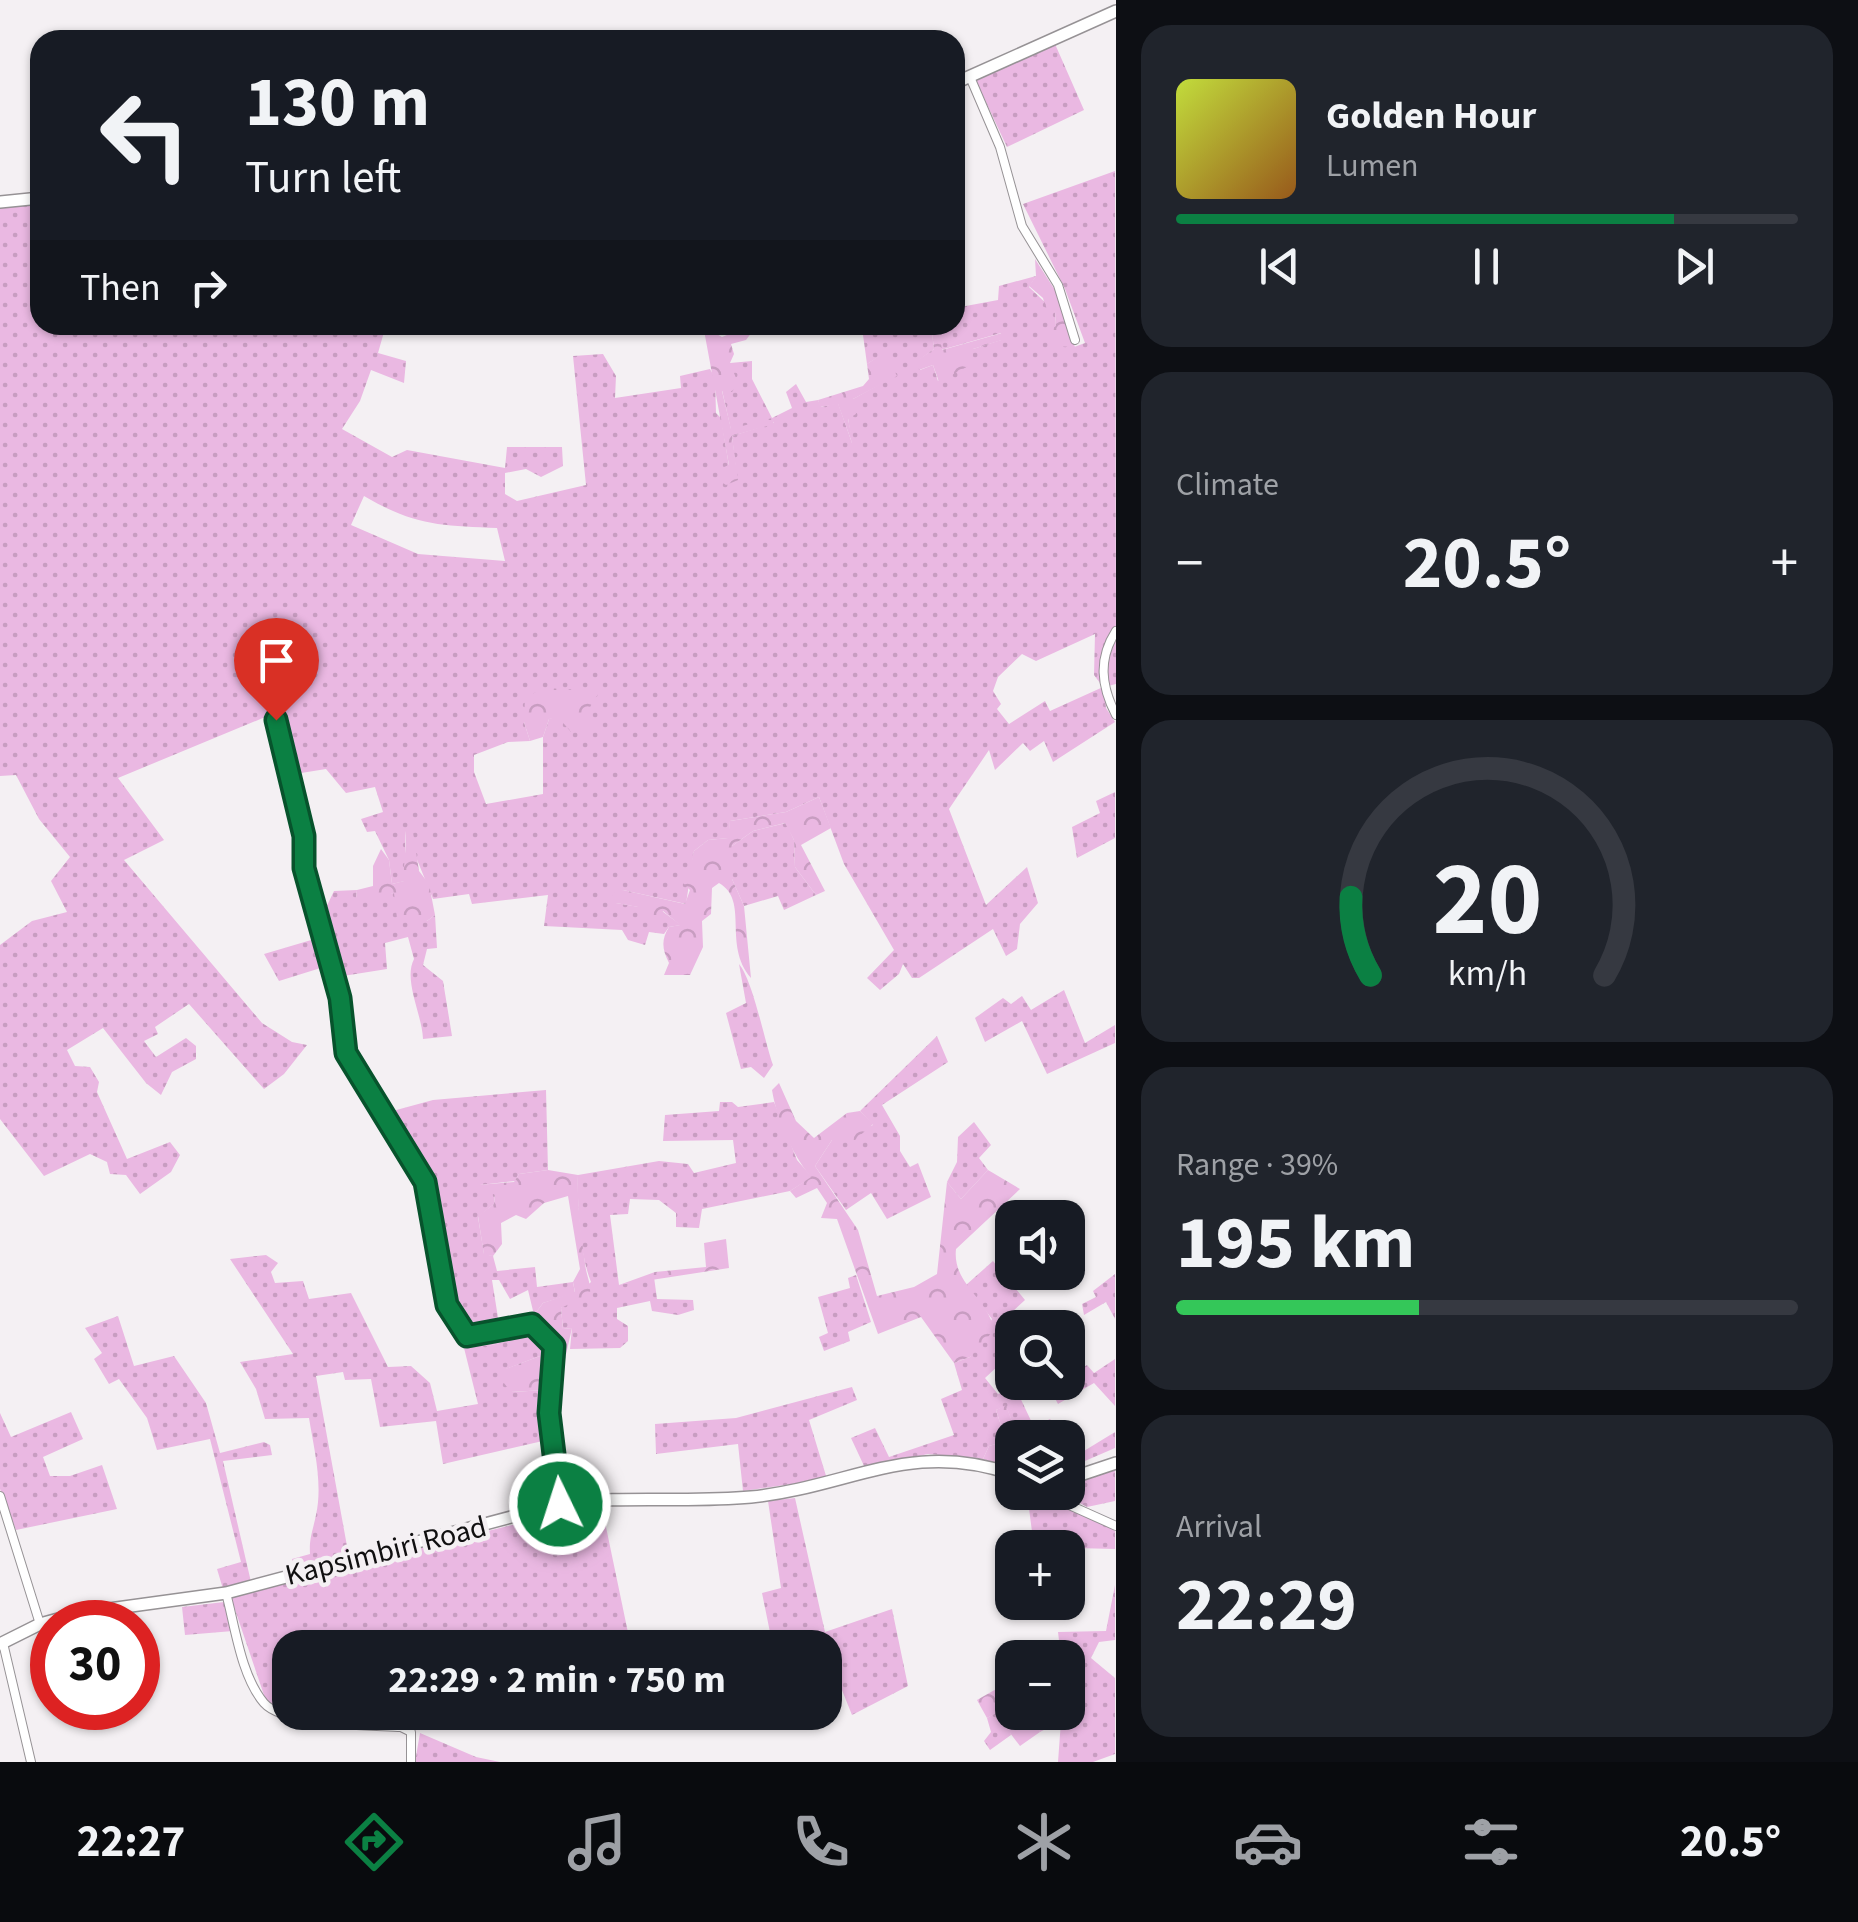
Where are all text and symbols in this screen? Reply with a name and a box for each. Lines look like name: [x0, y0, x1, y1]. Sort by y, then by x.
text: 130 m: [245, 53, 430, 153]
icon: left: [80, 70, 210, 200]
text: Golden Hour: [1326, 89, 1536, 143]
text: Lumen: [1326, 143, 1419, 189]
text: Turn left: [245, 146, 401, 210]
icon: previous: [1252, 239, 1307, 294]
icon: pause: [1459, 239, 1514, 294]
icon: next: [1667, 239, 1722, 294]
icon: right: [181, 260, 236, 315]
text: Then: [80, 261, 161, 315]
text: Climate: [1176, 462, 1279, 508]
text: 20.5°: [1403, 510, 1571, 617]
text: −: [1176, 525, 1203, 603]
text: +: [1771, 525, 1798, 603]
pin: [234, 618, 319, 721]
icon: arrive: [249, 633, 304, 688]
text: 20: [1432, 827, 1542, 975]
text: km/h: [1447, 948, 1527, 999]
text: Range · 39%: [1176, 1142, 1338, 1188]
text: 195 km: [1176, 1190, 1415, 1297]
map controls: [995, 1200, 1085, 1730]
button: sound: [995, 1200, 1085, 1290]
button: search: [995, 1310, 1085, 1400]
button: layers: [995, 1420, 1085, 1510]
position arrow: [508, 1452, 612, 1556]
text: Arrival: [1176, 1504, 1262, 1550]
street label: Kapsimbiri Road: [281, 1505, 491, 1597]
button: +: [995, 1530, 1085, 1620]
text: 22:29: [1176, 1552, 1357, 1659]
speed limit sign: 30: [30, 1600, 160, 1730]
button: −: [995, 1640, 1085, 1730]
text: 22:29 · 2 min · 750 m: [388, 1653, 726, 1707]
icon: directions: [339, 1807, 409, 1877]
icon: music: [562, 1807, 632, 1877]
icon: phone: [786, 1807, 856, 1877]
icon: climate: [1009, 1807, 1079, 1877]
icon: car: [1233, 1807, 1303, 1877]
icon: filters: [1456, 1807, 1526, 1877]
text: 22:27: [77, 1810, 185, 1874]
text: 20.5°: [1680, 1810, 1781, 1874]

